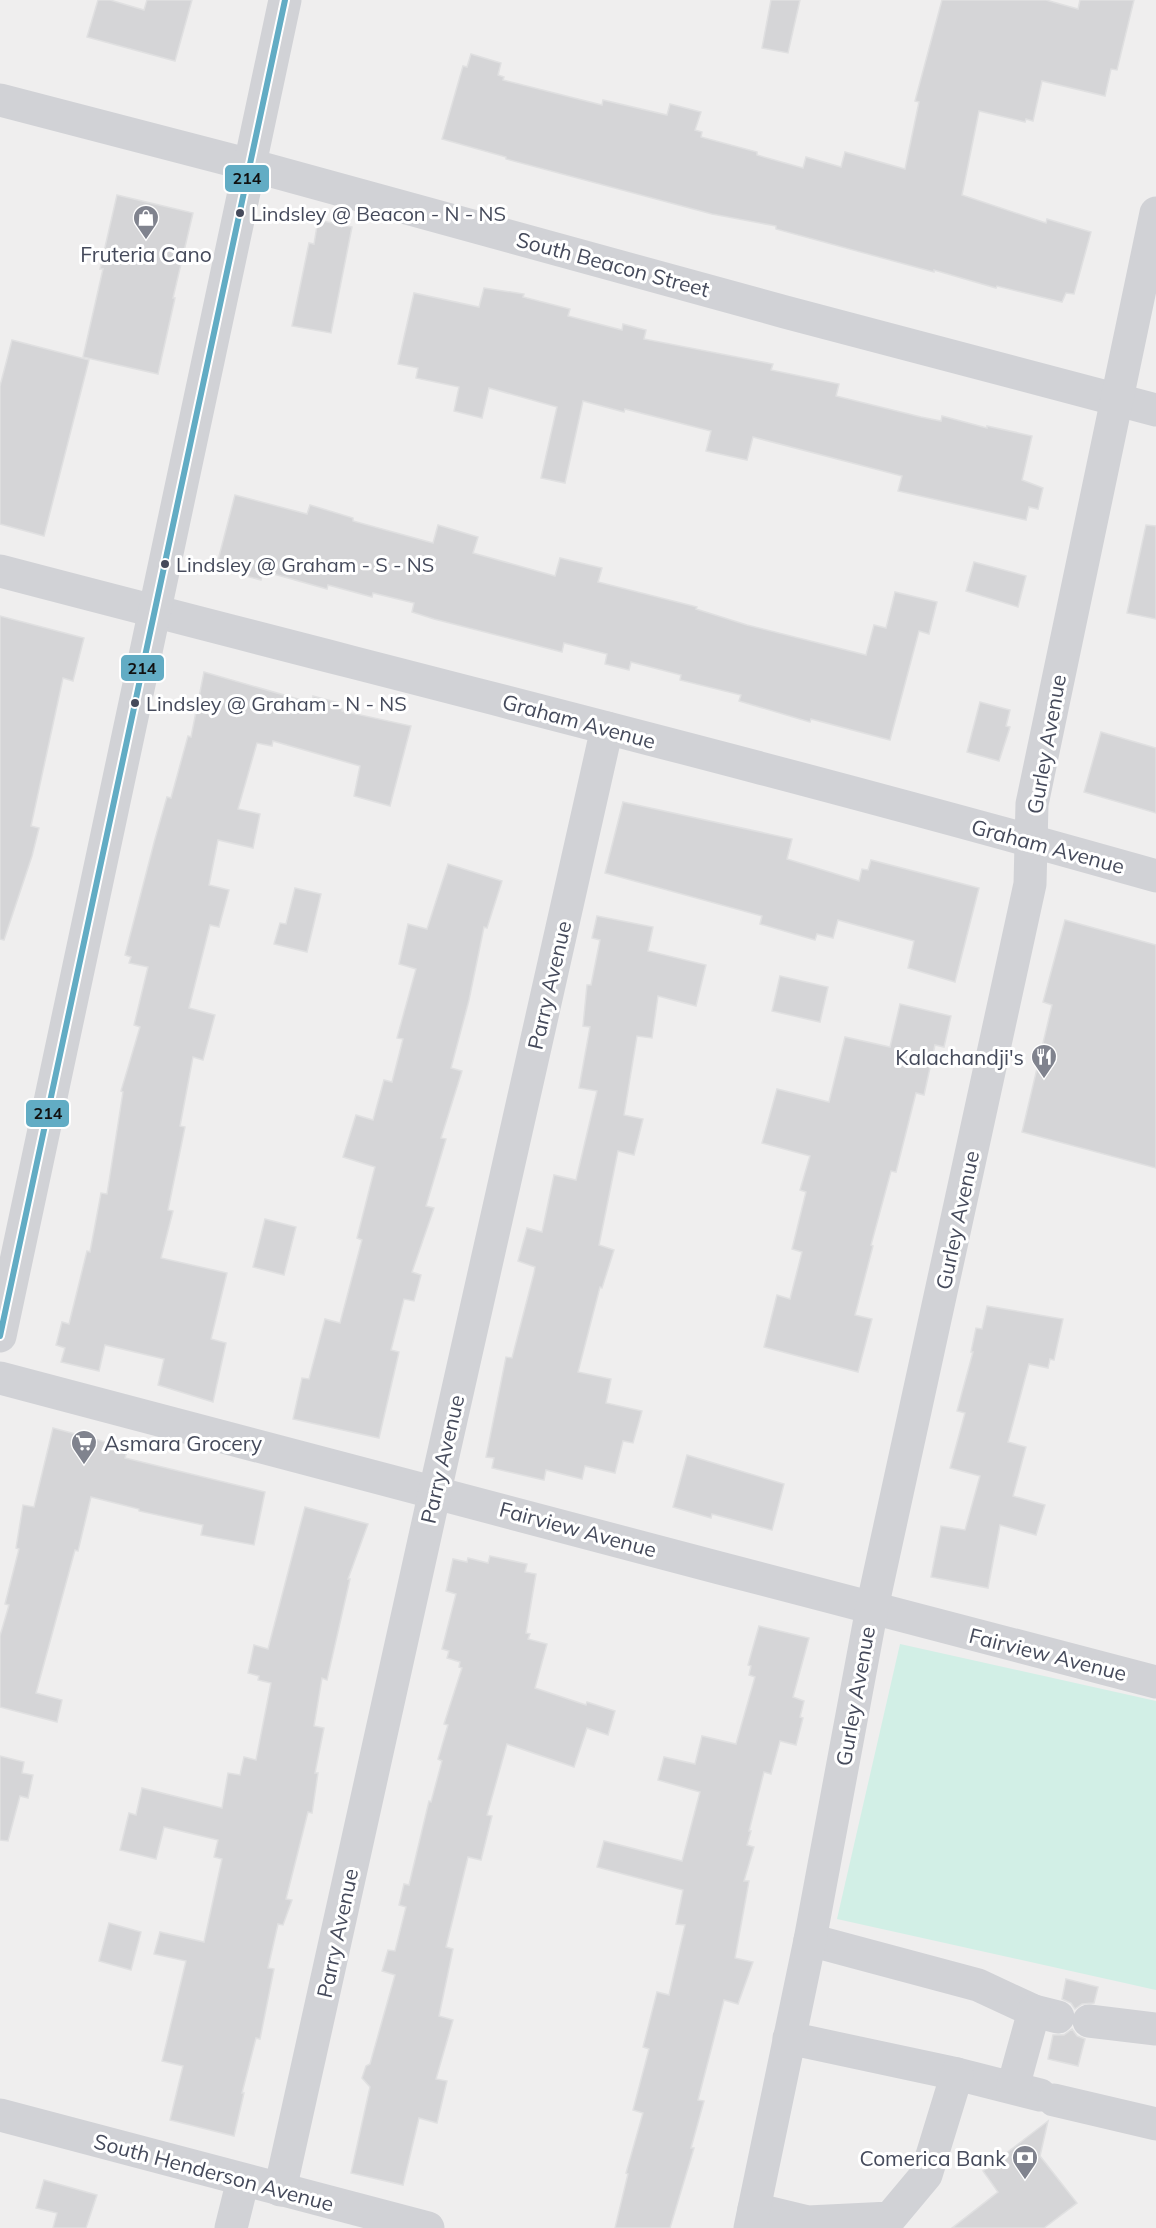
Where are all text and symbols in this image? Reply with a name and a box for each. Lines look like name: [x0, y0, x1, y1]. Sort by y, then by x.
line badge: 214: [224, 164, 270, 193]
text: 214: [233, 168, 262, 188]
place label: Lindsley @ Beacon - N - NS: [251, 201, 506, 226]
shop icon: Fruteria Cano: [131, 203, 161, 241]
marker: Lindsley @ Beacon - N - NS: [234, 207, 246, 219]
street label: South Beacon Street: [514, 226, 712, 302]
place label: Fruteria Cano: [80, 241, 212, 267]
place label: Lindsley @ Graham - S - NS: [176, 552, 434, 577]
marker: Lindsley @ Graham - S - NS: [159, 558, 171, 570]
line badge: 214: [120, 654, 165, 682]
text: 214: [128, 658, 157, 678]
street label: Gurley Avenue: [1021, 672, 1071, 816]
street label: Graham Avenue: [500, 688, 658, 754]
place label: Lindsley @ Graham - N - NS: [146, 691, 407, 716]
marker: Lindsley @ Graham - N - NS: [129, 697, 141, 709]
street label: Graham Avenue: [969, 813, 1127, 879]
street label: Parry Avenue: [522, 918, 576, 1052]
restaurant icon: Kalachandji's: [1029, 1042, 1059, 1080]
place label: Kalachandji's: [895, 1044, 1024, 1070]
line badge: 214: [25, 1099, 70, 1128]
text: 214: [34, 1103, 63, 1123]
street label: Gurley Avenue: [930, 1148, 984, 1292]
street label: Parry Avenue: [415, 1392, 469, 1526]
supermarket icon: Asmara Grocery: [69, 1428, 99, 1466]
place label: Asmara Grocery: [104, 1430, 262, 1456]
street label: Fairview Avenue: [497, 1496, 659, 1562]
street label: Fairview Avenue: [966, 1622, 1130, 1686]
street label: Gurley Avenue: [830, 1624, 880, 1768]
street label: Parry Avenue: [311, 1866, 363, 2000]
street label: South Henderson Avenue: [91, 2127, 337, 2217]
bank icon: Comerica Bank: [1010, 2143, 1040, 2181]
place label: Comerica Bank: [860, 2145, 1006, 2171]

